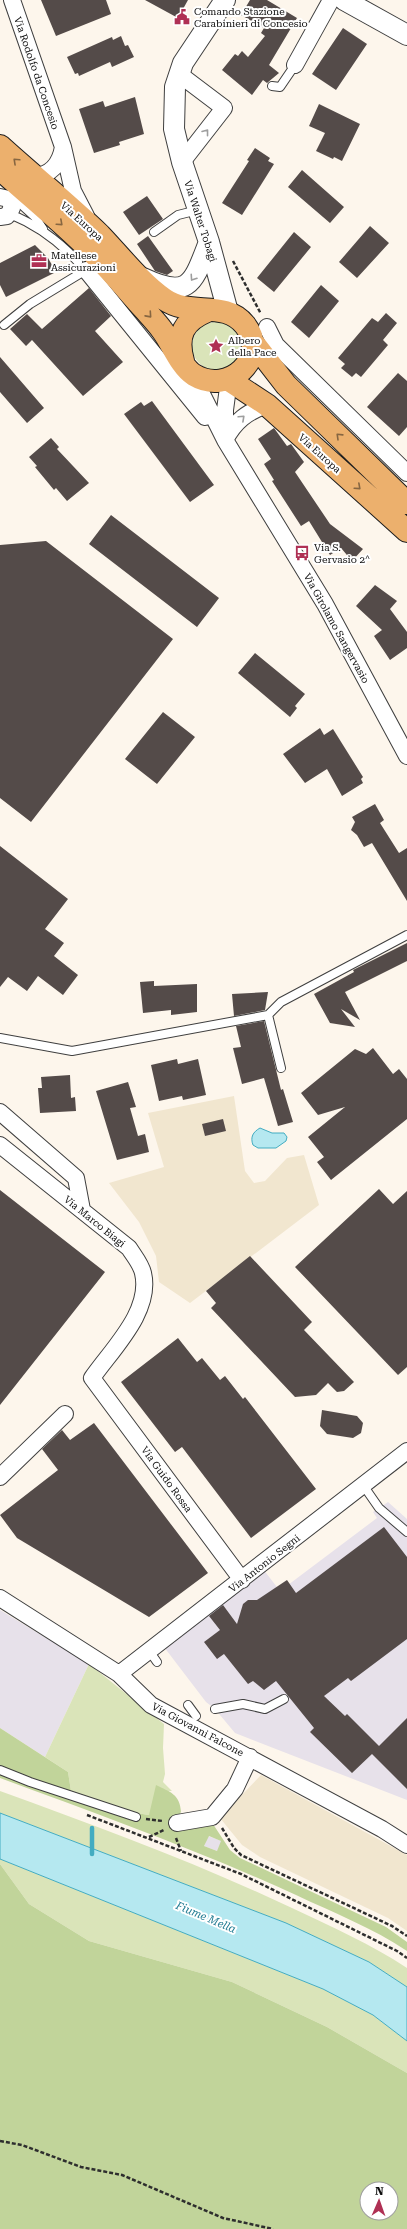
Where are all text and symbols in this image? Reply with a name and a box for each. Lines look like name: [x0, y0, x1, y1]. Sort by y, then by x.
place label: Comando Stazione Carabinieri di Concesio: [194, 6, 308, 29]
public building icon: Comando Stazione Carabinieri di Concesio: [173, 8, 191, 26]
street label: Via Rodolfo da Concesio: [12, 15, 61, 131]
one-way arrow: [201, 129, 208, 136]
one-way arrow: [14, 159, 21, 166]
street label: Via Walter Tobagi: [182, 179, 219, 263]
street label: Via Europa: [58, 200, 105, 243]
one-way arrow: [55, 219, 63, 226]
place label: Matellese Assicurazioni: [51, 250, 116, 273]
office icon: Matellese Assicurazioni: [30, 252, 48, 270]
one-way arrow: [191, 273, 198, 280]
one-way arrow: [144, 311, 151, 318]
place label: Albero della Pace: [228, 335, 277, 358]
place icon: Albero della Pace: [207, 337, 225, 355]
one-way arrow: [237, 415, 245, 422]
street label: Via Europa: [296, 432, 343, 475]
one-way arrow: [336, 433, 344, 441]
one-way arrow: [353, 482, 361, 490]
place label: Via S. Gervasio 2^: [314, 542, 370, 565]
bus stop icon: Via S. Gervasio 2^: [293, 544, 311, 562]
street label: Via Girolamo Sangervasio: [302, 571, 371, 685]
street label: Via Marco Biagi: [62, 1193, 127, 1249]
street label: Via Guido Rossa: [139, 1444, 194, 1515]
street label: Via Antonio Segni: [227, 1532, 302, 1594]
street label: Via Giovanni Falcone: [150, 1701, 246, 1759]
water label: Fiume Mella: [173, 1899, 238, 1936]
north arrow: [359, 2181, 399, 2221]
text: N: [375, 2185, 384, 2198]

